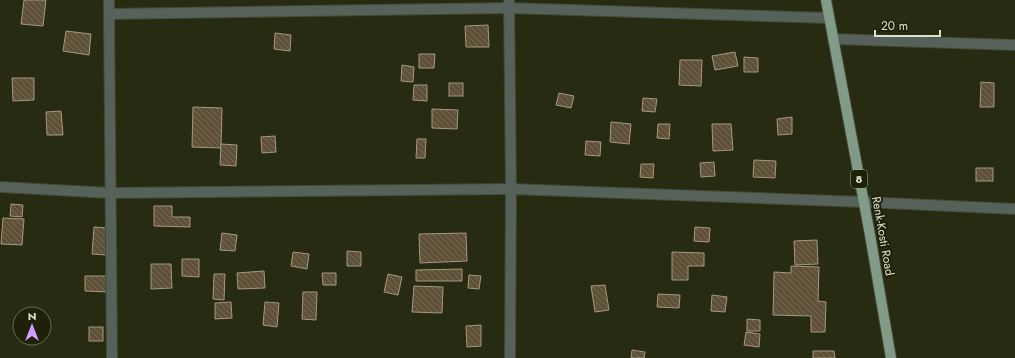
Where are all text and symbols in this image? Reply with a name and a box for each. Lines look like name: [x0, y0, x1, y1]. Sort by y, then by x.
scale bar: [875, 12, 940, 38]
text: 20 m: [881, 17, 908, 35]
road number: 8: [851, 170, 867, 188]
street label: Renk-Kosti Road: [867, 195, 899, 277]
north arrow: [12, 306, 52, 346]
text: N: [28, 308, 36, 324]

